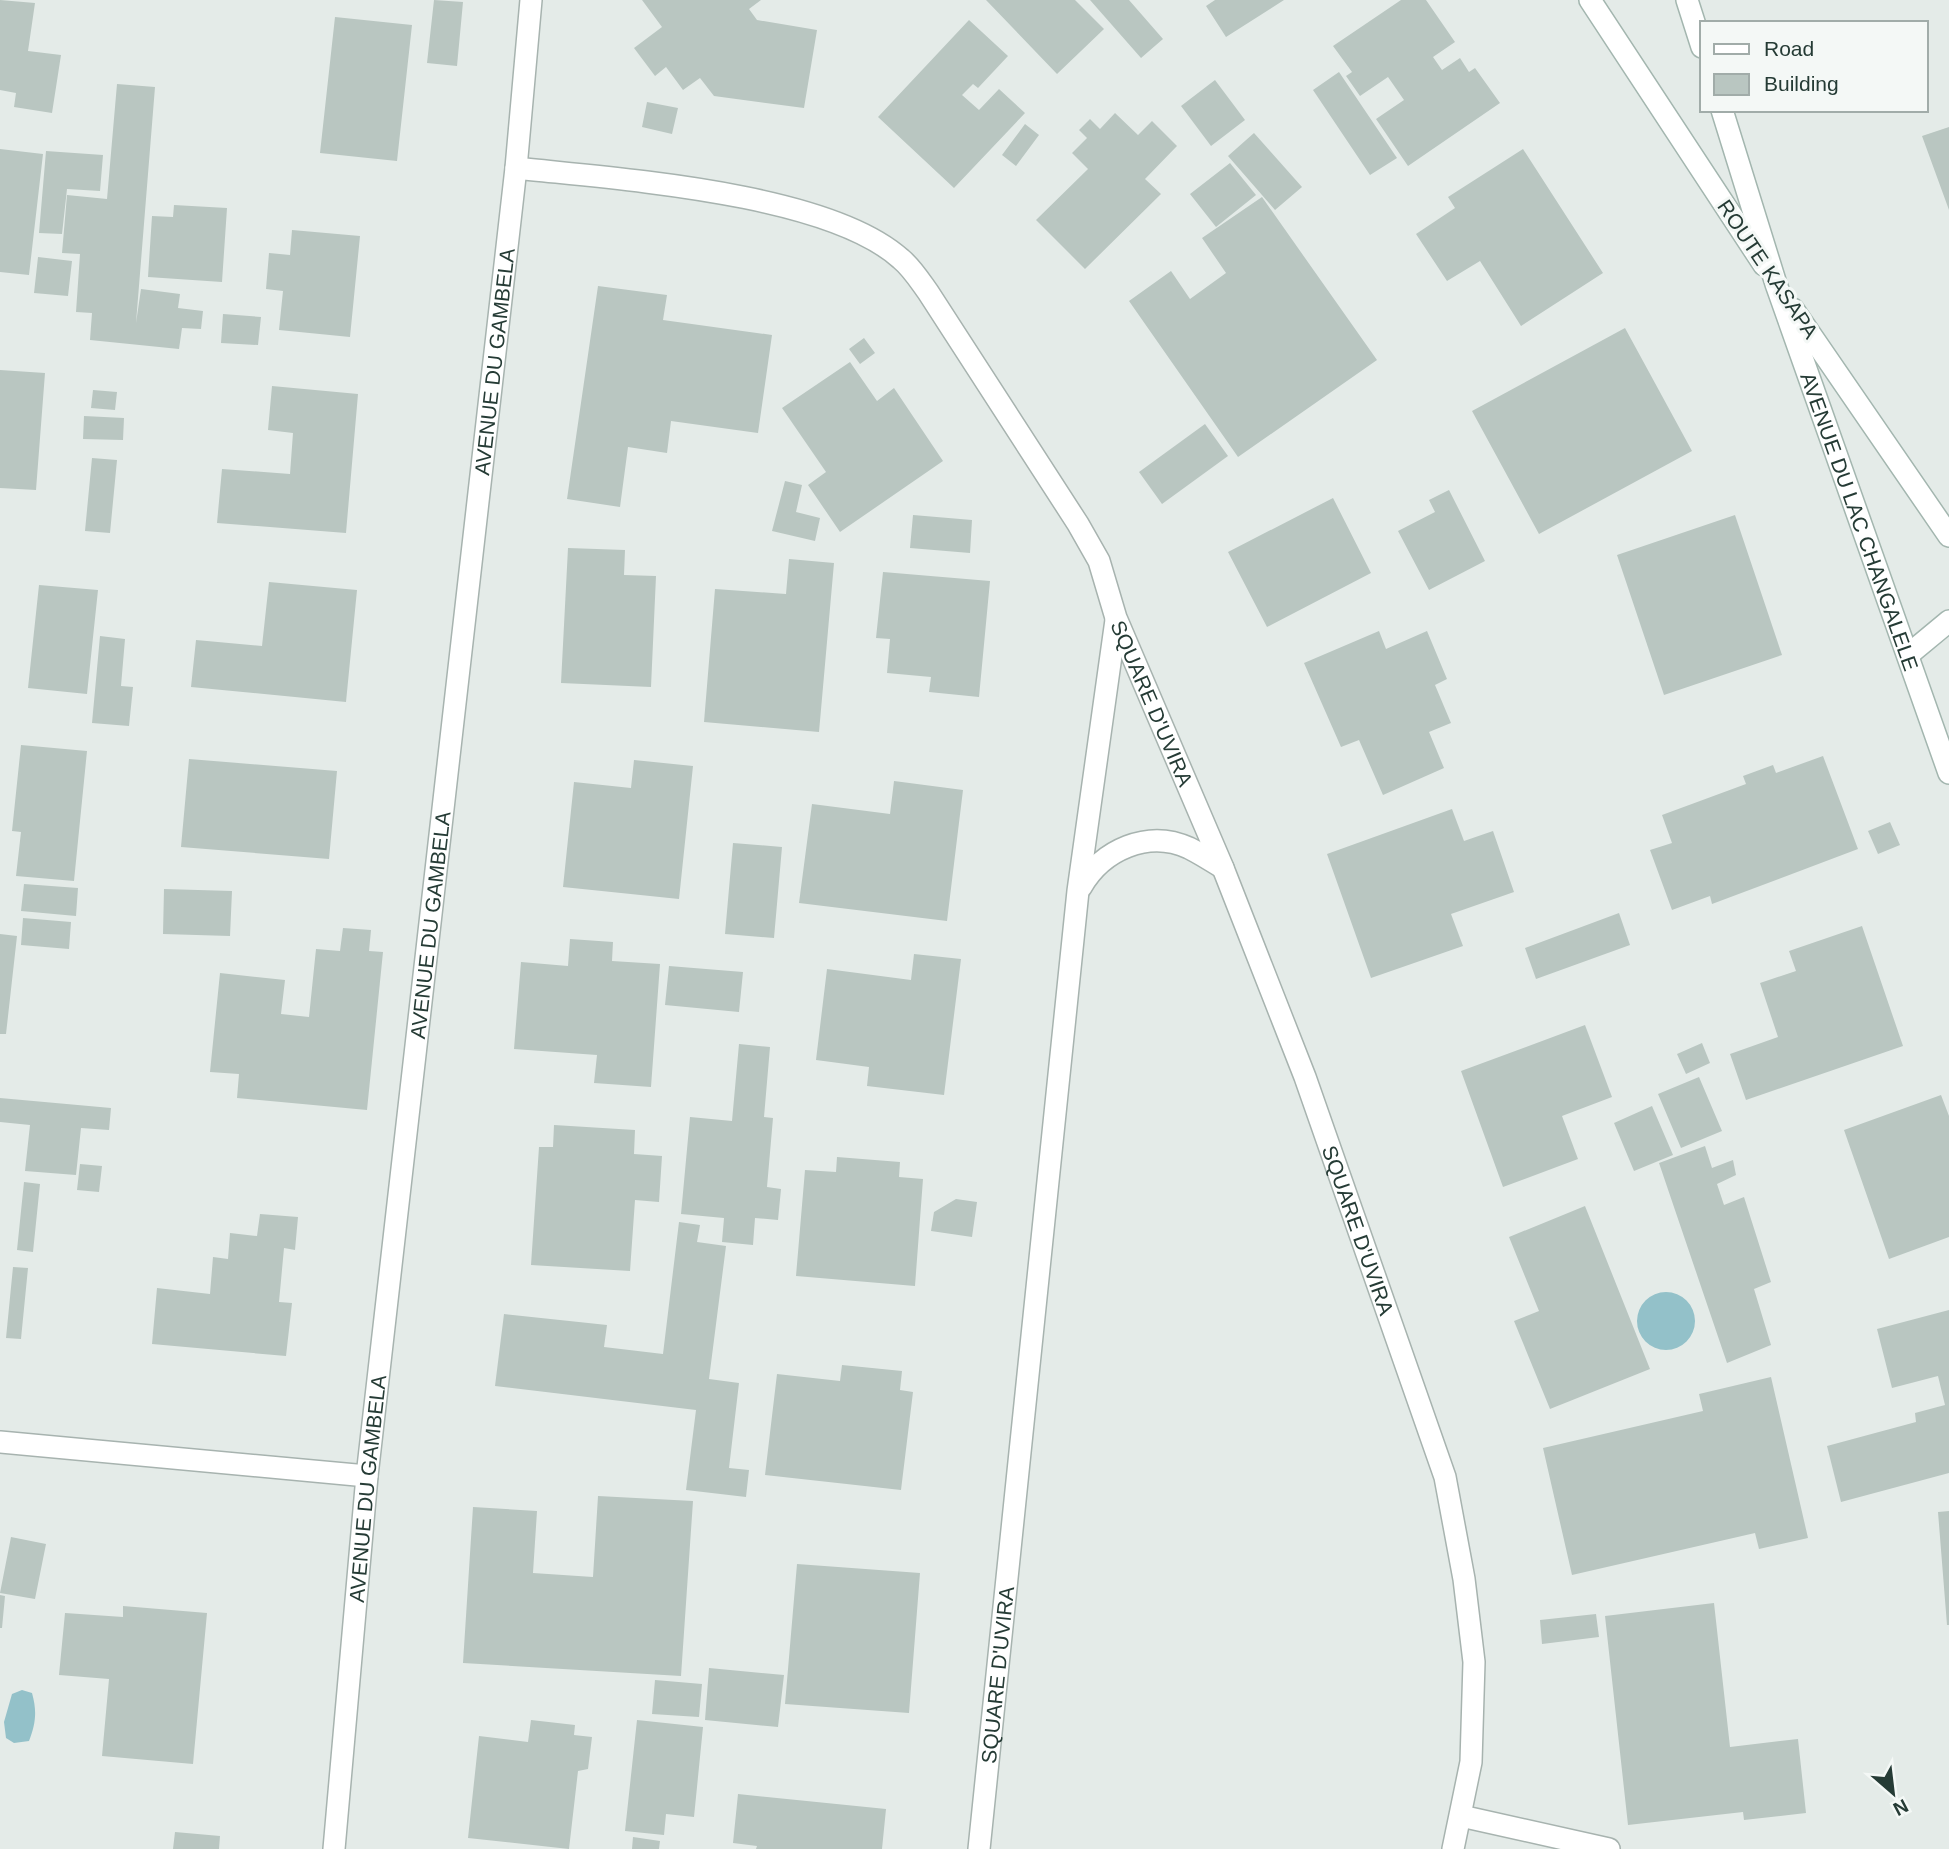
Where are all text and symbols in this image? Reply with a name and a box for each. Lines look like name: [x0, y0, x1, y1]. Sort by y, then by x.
legend: [1700, 21, 1928, 112]
text: Road: [1764, 37, 1814, 60]
text: Building: [1764, 72, 1839, 95]
street label: ROUTE KASAPA: [1713, 195, 1823, 343]
street label: AVENUE DU GAMBELA: [470, 247, 518, 476]
street label: AVENUE DU LAC CHANGALELE: [1797, 369, 1923, 674]
street label: SQUARE D'UVIRA: [1107, 617, 1198, 789]
street label: AVENUE DU GAMBELA: [405, 810, 454, 1040]
street label: SQUARE D'UVIRA: [1318, 1142, 1399, 1318]
street label: AVENUE DU GAMBELA: [344, 1374, 390, 1603]
street label: SQUARE D'UVIRA: [976, 1585, 1018, 1765]
north arrow: [1858, 1758, 1928, 1828]
text: N: [1890, 1795, 1912, 1820]

